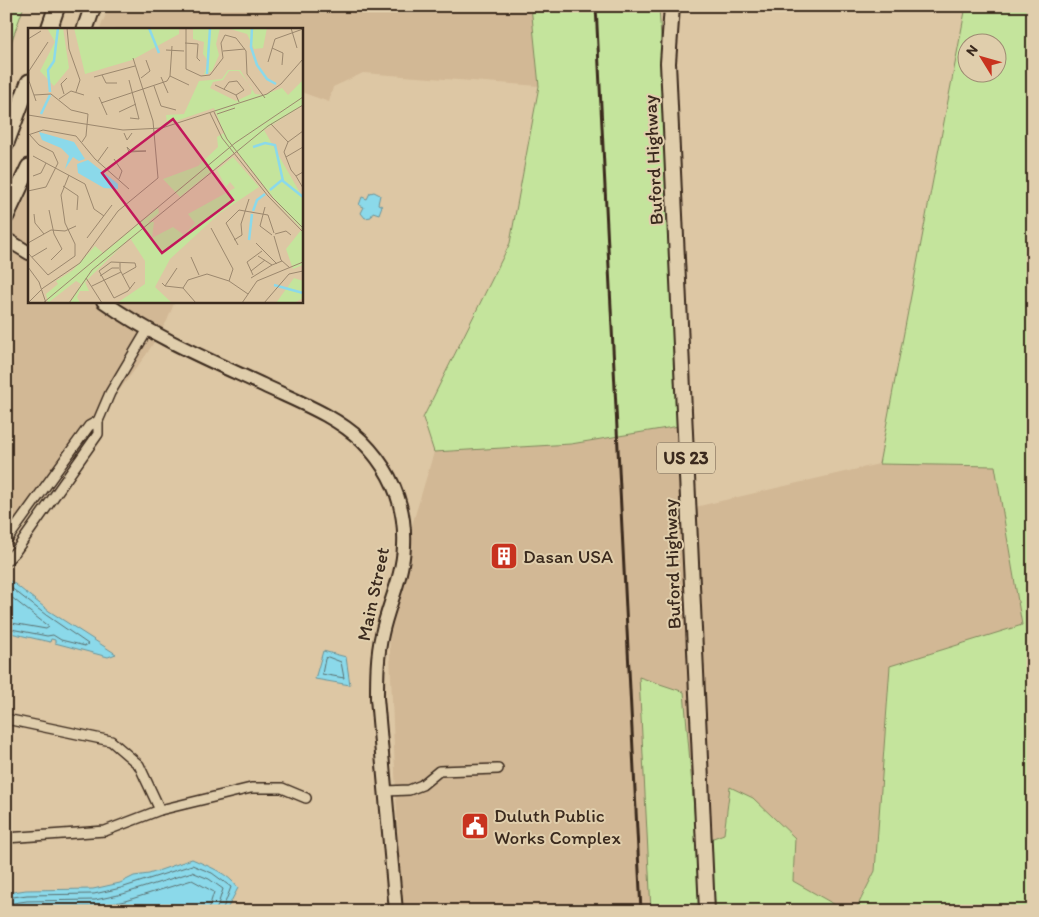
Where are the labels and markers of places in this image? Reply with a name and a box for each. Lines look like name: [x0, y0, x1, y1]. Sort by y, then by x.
building icon: Dasan USA: [489, 541, 519, 571]
place label: Dasan USA: [523, 545, 613, 568]
place label: Duluth Public Works Complex: [494, 804, 621, 849]
public building icon: Duluth Public Works Complex: [460, 811, 490, 841]

